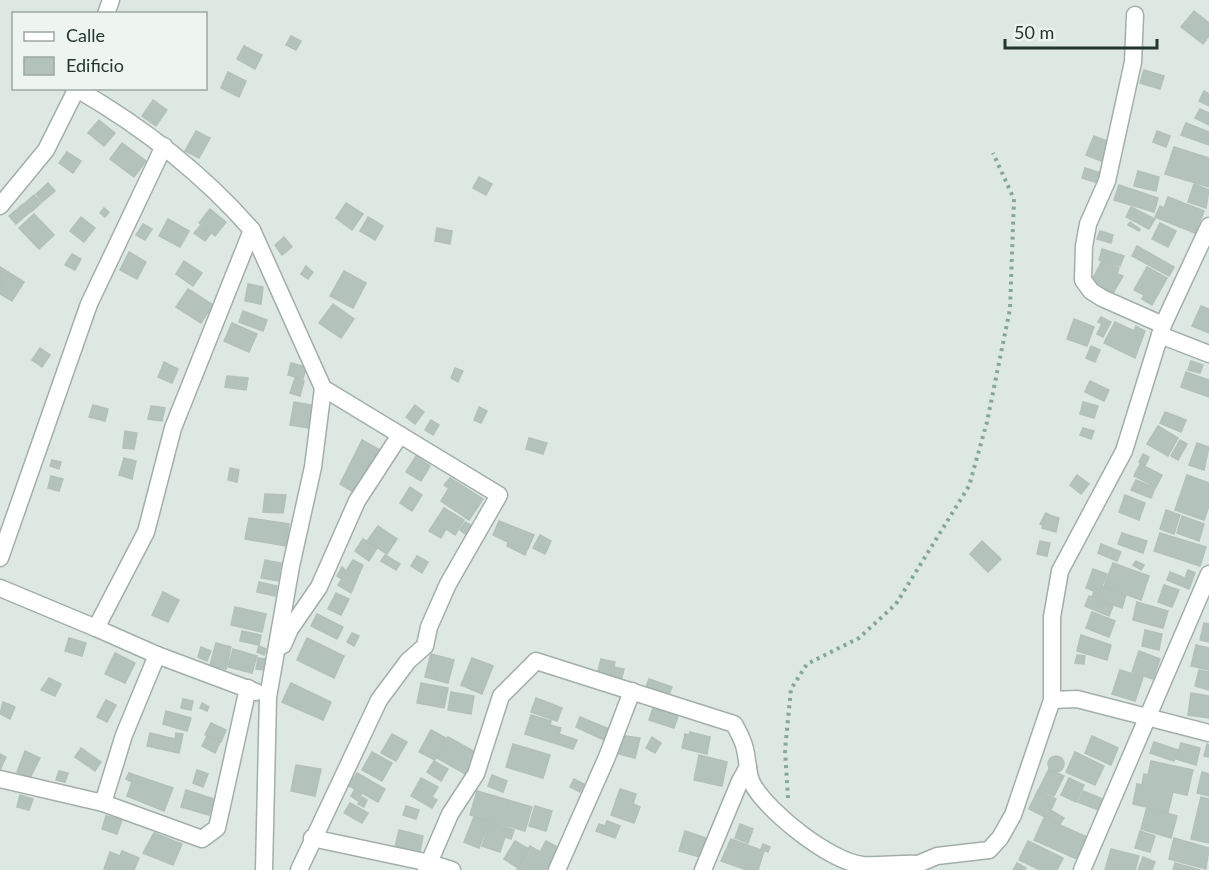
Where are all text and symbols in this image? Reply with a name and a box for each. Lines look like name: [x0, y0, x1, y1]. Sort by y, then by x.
legend: [12, 12, 207, 90]
scale bar: [1005, 12, 1156, 50]
text: 50 m: [1014, 21, 1054, 43]
text: Calle: [66, 24, 105, 46]
text: Edificio: [66, 54, 124, 76]

